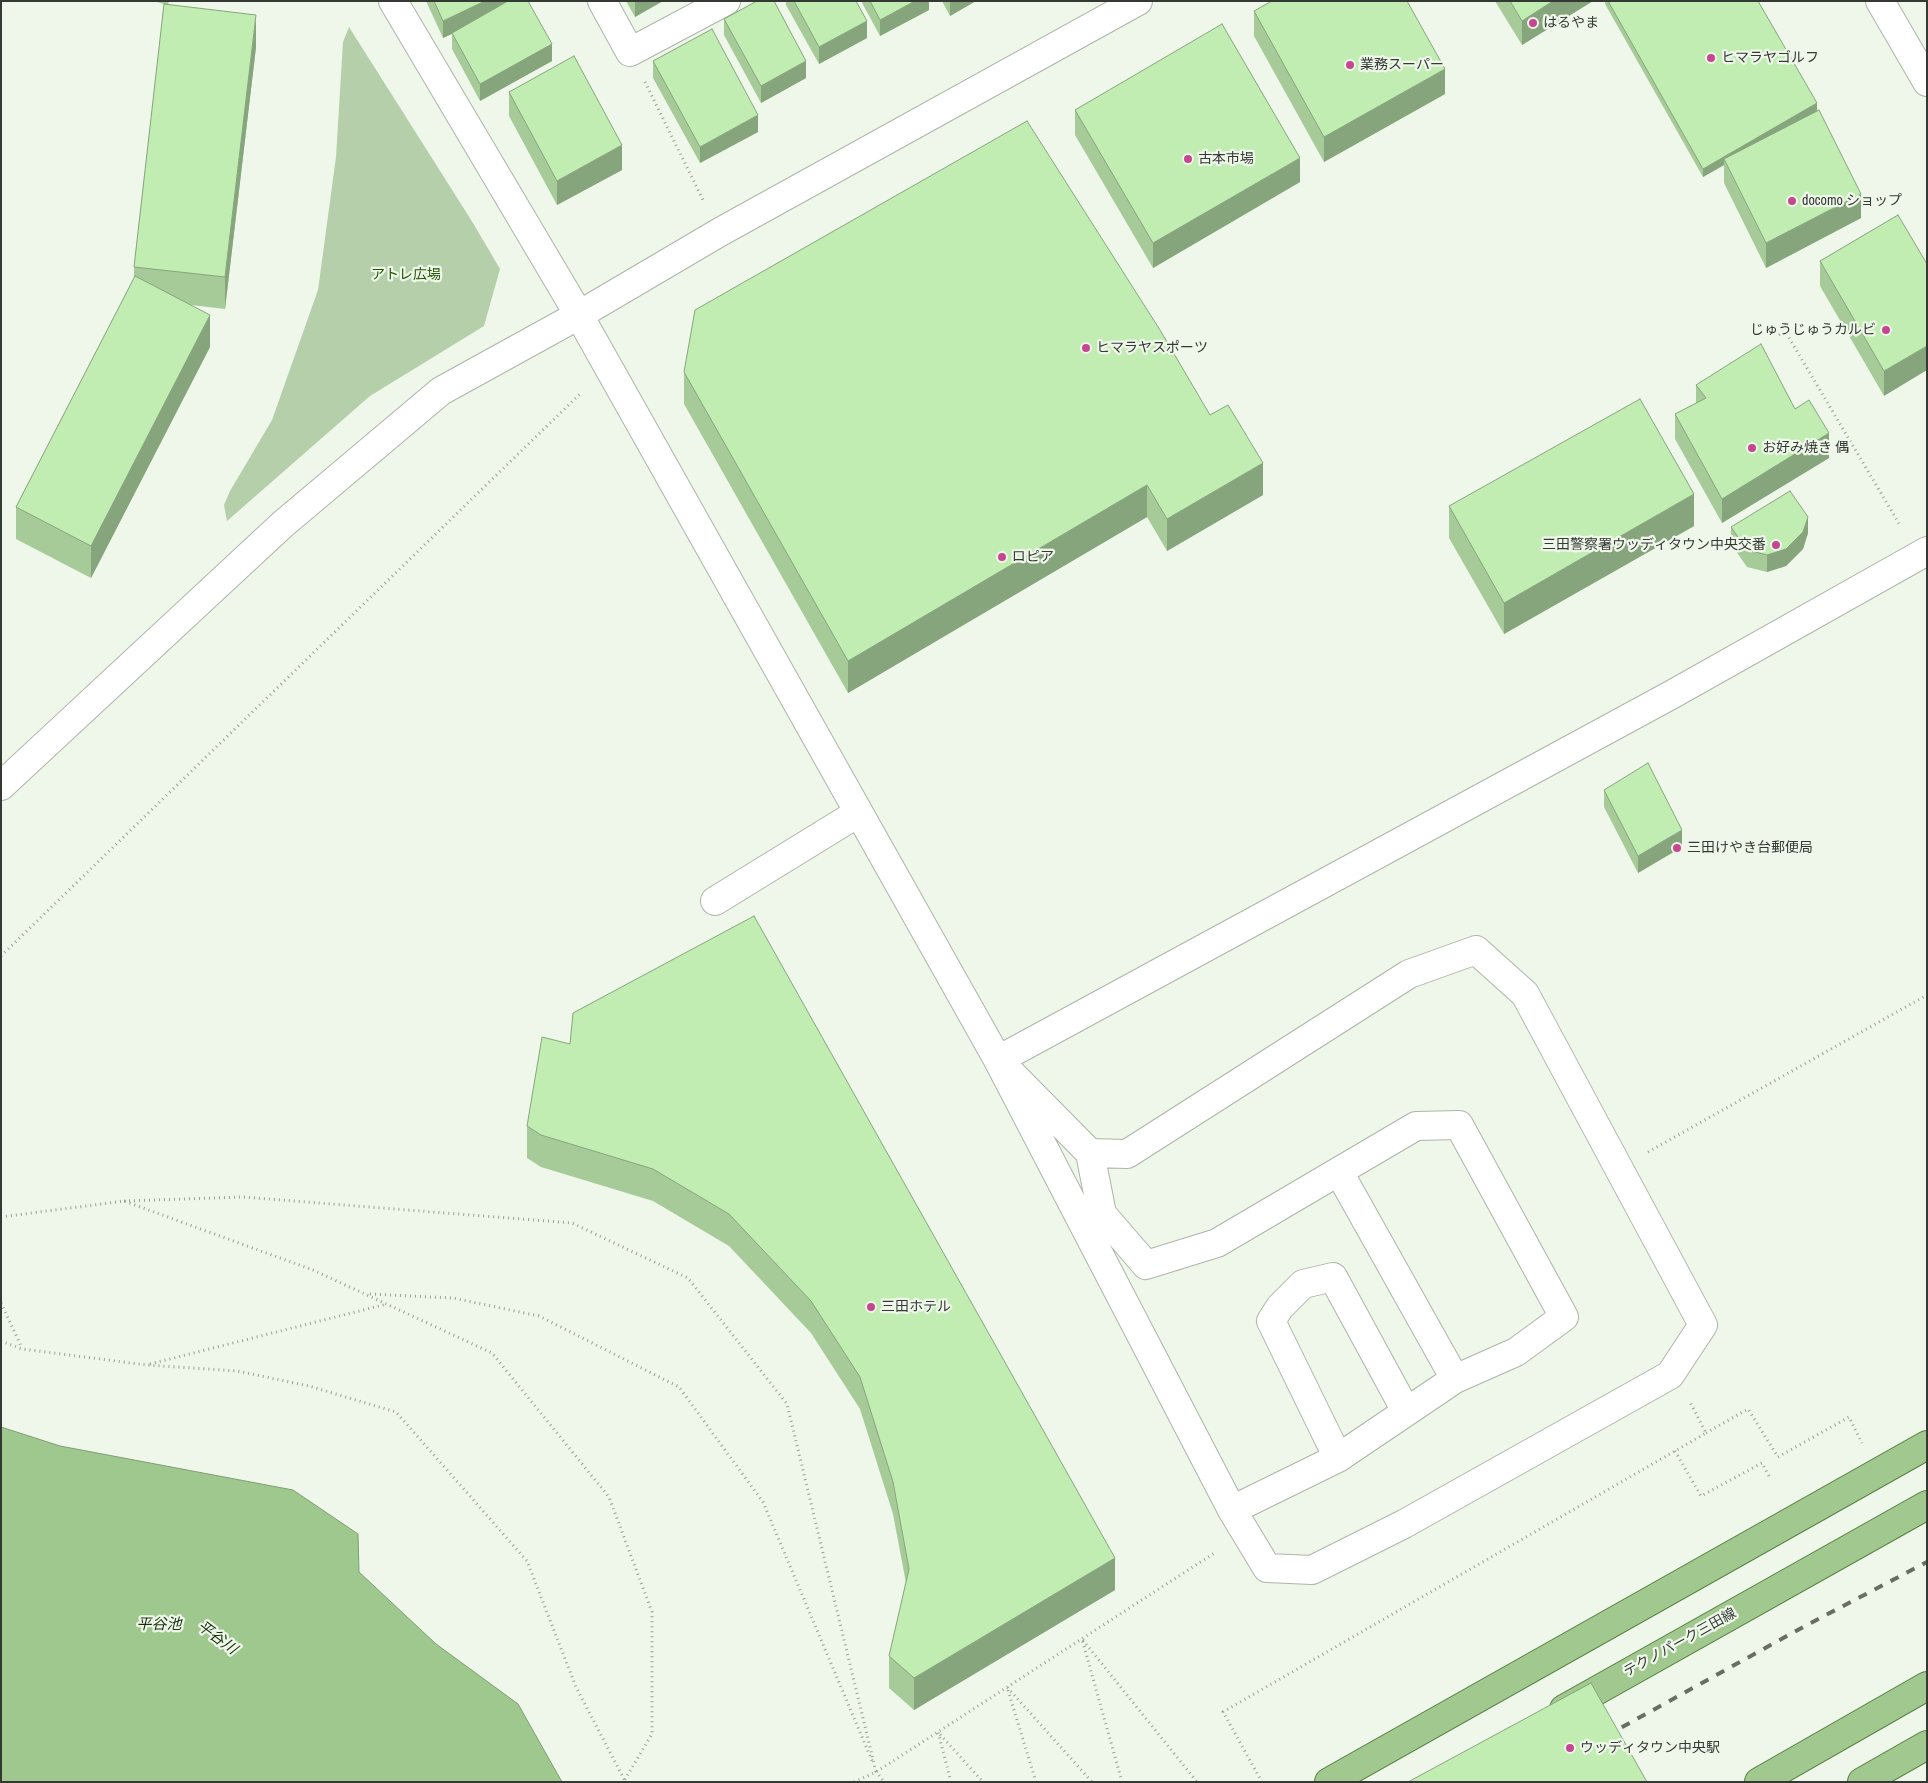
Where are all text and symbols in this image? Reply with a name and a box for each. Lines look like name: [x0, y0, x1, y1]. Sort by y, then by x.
place label: はるやま: [1543, 15, 1599, 31]
marker: はるやま: [1527, 17, 1539, 29]
place label: ヒマラヤゴルフ: [1721, 50, 1819, 66]
marker: ヒマラヤゴルフ: [1705, 52, 1717, 64]
place label: 業務スーパー: [1360, 57, 1444, 73]
marker: 業務スーパー: [1344, 59, 1356, 71]
place label: 古本市場: [1198, 151, 1254, 167]
marker: 古本市場: [1182, 153, 1194, 165]
place label: docomo ショップ: [1802, 193, 1902, 209]
marker: docomo ショップ: [1786, 195, 1798, 207]
park label: アトレ広場: [371, 267, 441, 283]
place label: じゅうじゅうカルビ: [1750, 322, 1876, 338]
marker: じゅうじゅうカルビ: [1880, 324, 1892, 336]
place label: ヒマラヤスポーツ: [1096, 340, 1208, 356]
marker: ヒマラヤスポーツ: [1080, 342, 1092, 354]
place label: お好み焼き 偶: [1762, 440, 1849, 456]
marker: お好み焼き 偶: [1746, 442, 1758, 454]
place label: 三田警察署ウッディタウン中央交番: [1542, 537, 1766, 553]
marker: 三田警察署ウッディタウン中央交番: [1770, 539, 1782, 551]
place label: ロピア: [1012, 549, 1054, 565]
marker: ロピア: [996, 551, 1008, 563]
place label: 三田けやき台郵便局: [1687, 840, 1813, 856]
marker: 三田けやき台郵便局: [1671, 842, 1683, 854]
place label: 三田ホテル: [881, 1299, 951, 1315]
marker: 三田ホテル: [865, 1301, 877, 1313]
street label: テクノパーク三田線: [1621, 1605, 1739, 1681]
water label: 平谷池: [137, 1616, 181, 1634]
water label: 平谷川: [194, 1617, 240, 1659]
place label: ウッディタウン中央駅: [1580, 1740, 1720, 1756]
marker: ウッディタウン中央駅: [1564, 1742, 1576, 1754]

